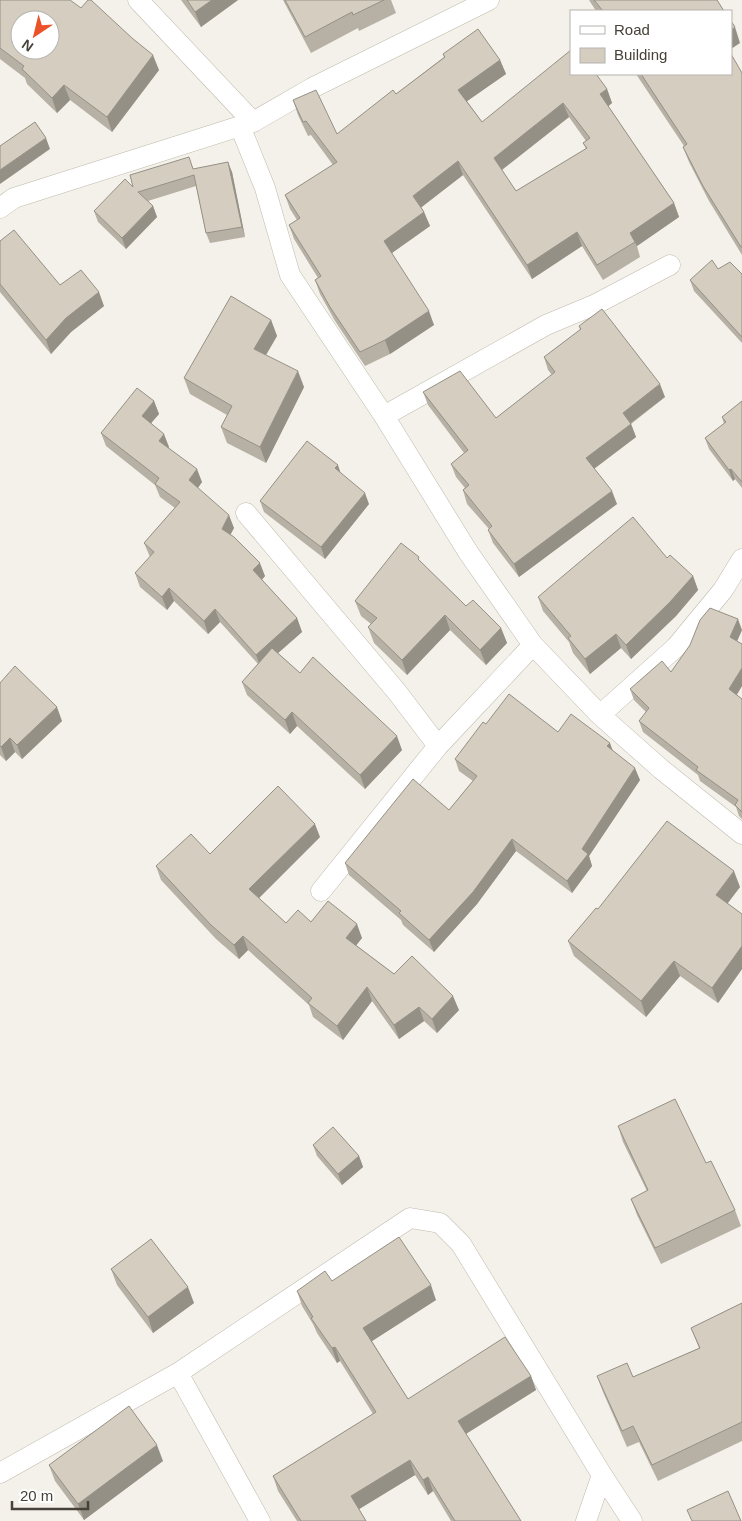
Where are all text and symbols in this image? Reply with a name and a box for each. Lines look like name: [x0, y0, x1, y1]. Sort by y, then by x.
north arrow: [10, 10, 60, 60]
legend: [570, 10, 732, 75]
text: Road: [614, 21, 650, 38]
text: N: [19, 36, 36, 55]
text: Building: [614, 46, 667, 63]
scale bar: [12, 1478, 89, 1510]
text: 20 m: [20, 1487, 53, 1504]

